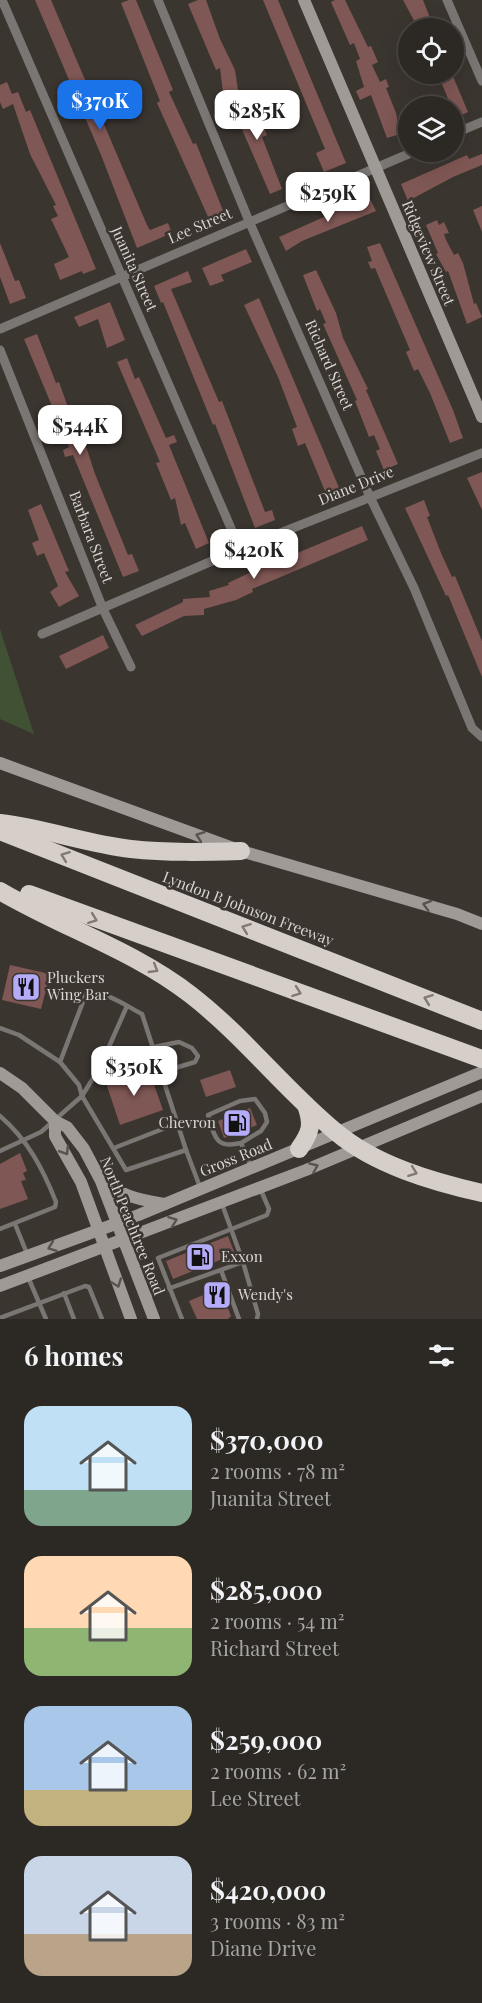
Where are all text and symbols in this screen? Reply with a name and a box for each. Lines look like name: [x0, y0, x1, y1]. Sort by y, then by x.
map controls: [398, 18, 464, 162]
button: locate: [398, 18, 464, 84]
pin: $370K: [58, 80, 142, 131]
text: $370K: [71, 86, 129, 113]
pin: $285K: [215, 90, 299, 141]
text: $285K: [229, 96, 285, 123]
button: layers: [398, 96, 464, 162]
pin: $259K: [286, 172, 370, 223]
text: $259K: [300, 178, 356, 205]
street label: Ridgeview Street: [398, 197, 460, 309]
street label: Lee Street: [164, 202, 235, 248]
street label: Juanita Street: [107, 222, 163, 315]
street label: Richard Street: [301, 316, 359, 414]
pin: $544K: [38, 405, 122, 456]
text: $544K: [52, 411, 108, 438]
street label: Diane Drive: [315, 461, 396, 509]
street label: Barbara Street: [65, 488, 119, 586]
pin: $420K: [212, 529, 296, 580]
text: $420K: [224, 535, 284, 562]
one-way arrow: [195, 831, 206, 843]
one-way arrow: [60, 851, 70, 864]
street label: Lyndon B Johnson Freeway: [160, 866, 337, 950]
one-way arrow: [422, 900, 433, 912]
one-way arrow: [87, 911, 98, 924]
one-way arrow: [241, 923, 252, 935]
one-way arrow: [148, 962, 158, 974]
place label: Pluckers Wing Bar: [46, 967, 109, 1004]
restaurant icon: Pluckers Wing Bar: [10, 971, 42, 1003]
one-way arrow: [291, 984, 301, 997]
one-way arrow: [423, 994, 434, 1006]
pin: $350K: [92, 1046, 176, 1097]
text: $350K: [105, 1052, 163, 1079]
fuel station icon: Chevron: [221, 1107, 253, 1139]
place label: Chevron: [158, 1112, 216, 1132]
street label: Gross Road: [196, 1133, 275, 1181]
one-way arrow: [57, 1145, 69, 1155]
street label: North Peachtree Road: [96, 1153, 170, 1298]
one-way arrow: [308, 1162, 319, 1174]
one-way arrow: [407, 1164, 417, 1177]
one-way arrow: [167, 1215, 178, 1228]
one-way arrow: [47, 1240, 58, 1252]
fuel station icon: Exxon: [184, 1241, 216, 1273]
place label: Exxon: [221, 1246, 263, 1266]
one-way arrow: [110, 1277, 123, 1288]
restaurant icon: Wendy's: [201, 1279, 233, 1311]
place label: Wendy's: [237, 1284, 293, 1304]
text: 6 homes: [24, 1338, 123, 1373]
icon: filters: [425, 1339, 458, 1372]
text: $370,000: [210, 1422, 323, 1457]
icon: home: [72, 1430, 144, 1502]
text: 2 rooms · 78 m²: [210, 1457, 345, 1484]
text: Juanita Street: [210, 1484, 331, 1511]
text: $285,000: [210, 1572, 322, 1607]
icon: home: [72, 1580, 144, 1652]
text: 2 rooms · 54 m²: [210, 1607, 345, 1634]
text: Richard Street: [210, 1634, 339, 1661]
text: $259,000: [210, 1722, 322, 1757]
icon: home: [72, 1730, 144, 1802]
text: 2 rooms · 62 m²: [210, 1757, 346, 1784]
text: Lee Street: [210, 1784, 301, 1811]
text: $420,000: [210, 1872, 326, 1907]
icon: home: [72, 1880, 144, 1952]
text: 3 rooms · 83 m²: [210, 1907, 345, 1934]
text: Diane Drive: [210, 1934, 316, 1961]

